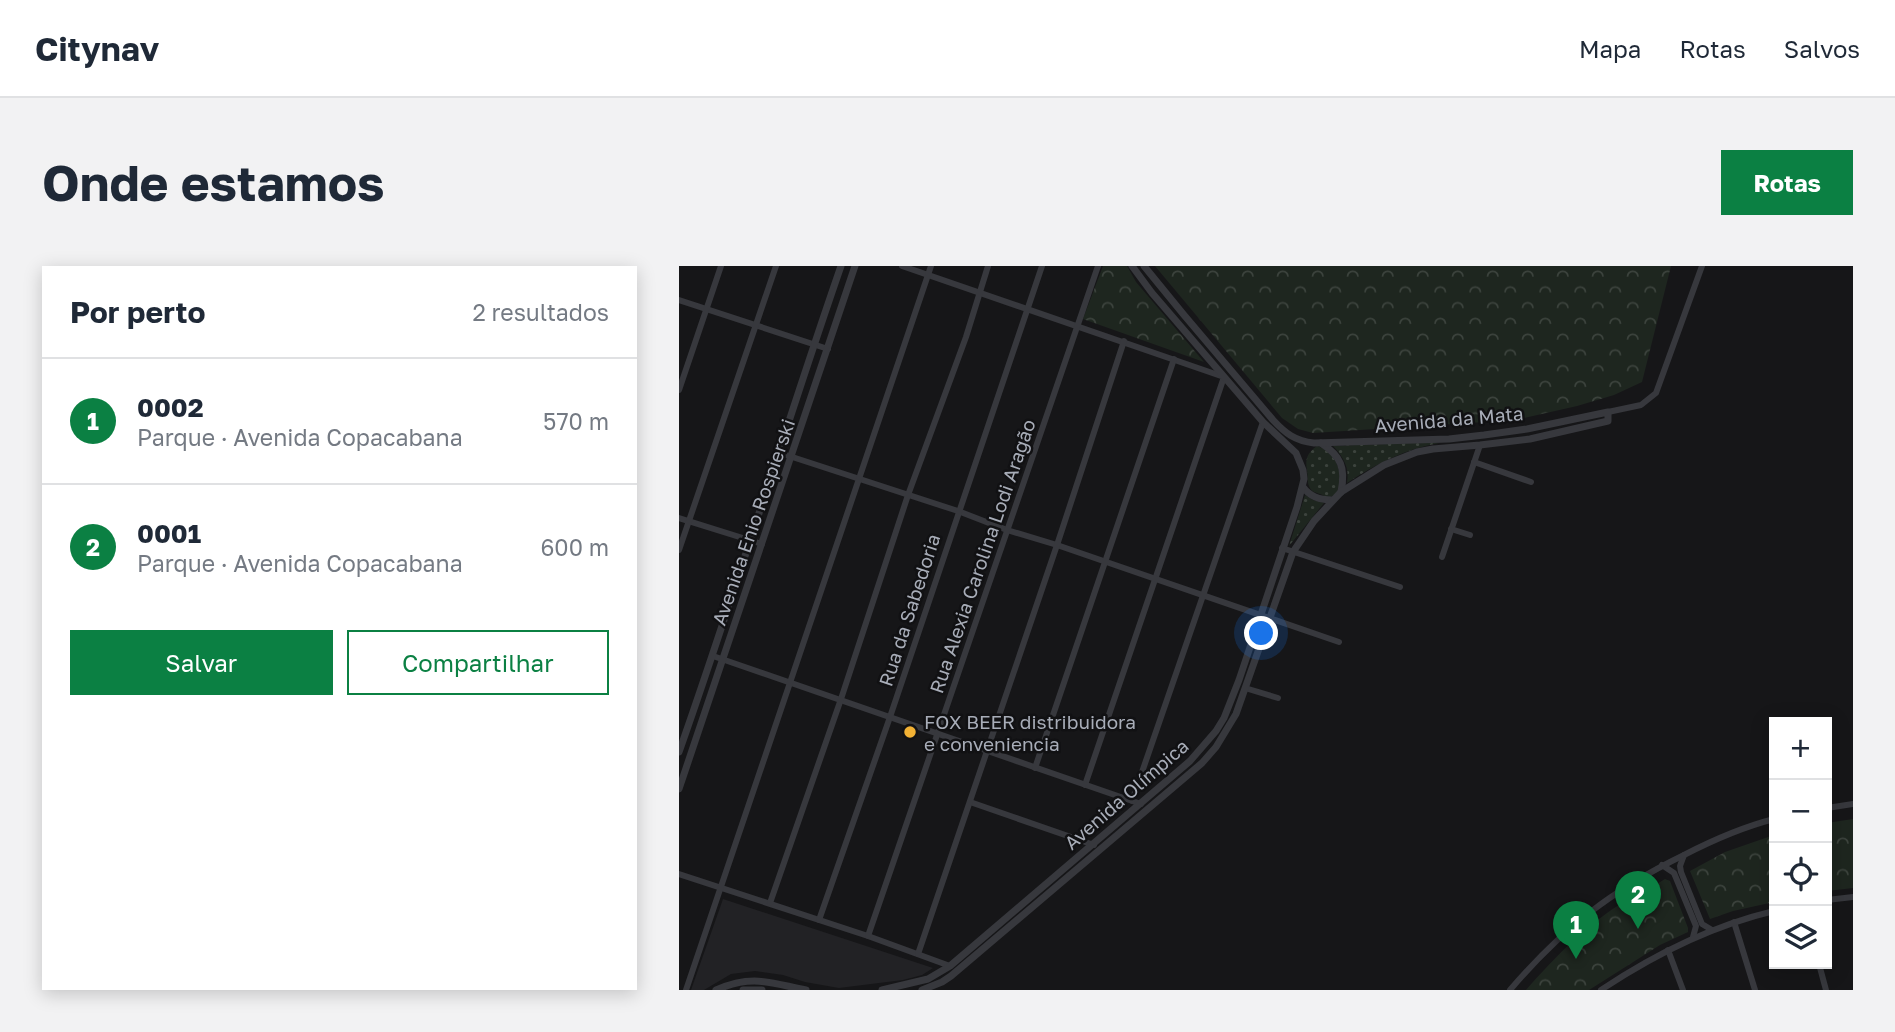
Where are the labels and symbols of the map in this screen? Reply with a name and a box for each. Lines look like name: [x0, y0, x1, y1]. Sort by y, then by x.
street label: Avenida da Mata: [1374, 401, 1524, 437]
street label: Avenida Enio Rospierski: [707, 416, 799, 628]
street label: Rua Alexia Carolina Lodi Aragão: [924, 416, 1040, 696]
street label: Rua da Sabedoria: [874, 531, 944, 689]
your location: [1244, 616, 1278, 650]
place label: FOX BEER distribuidora e conveniencia: [924, 710, 1136, 755]
marker: FOX BEER distribuidora e conveniencia: [902, 724, 918, 740]
street label: Avenida Olímpica: [1059, 734, 1193, 854]
pin: 2: [1615, 871, 1661, 929]
pin: 1: [1553, 901, 1599, 959]

